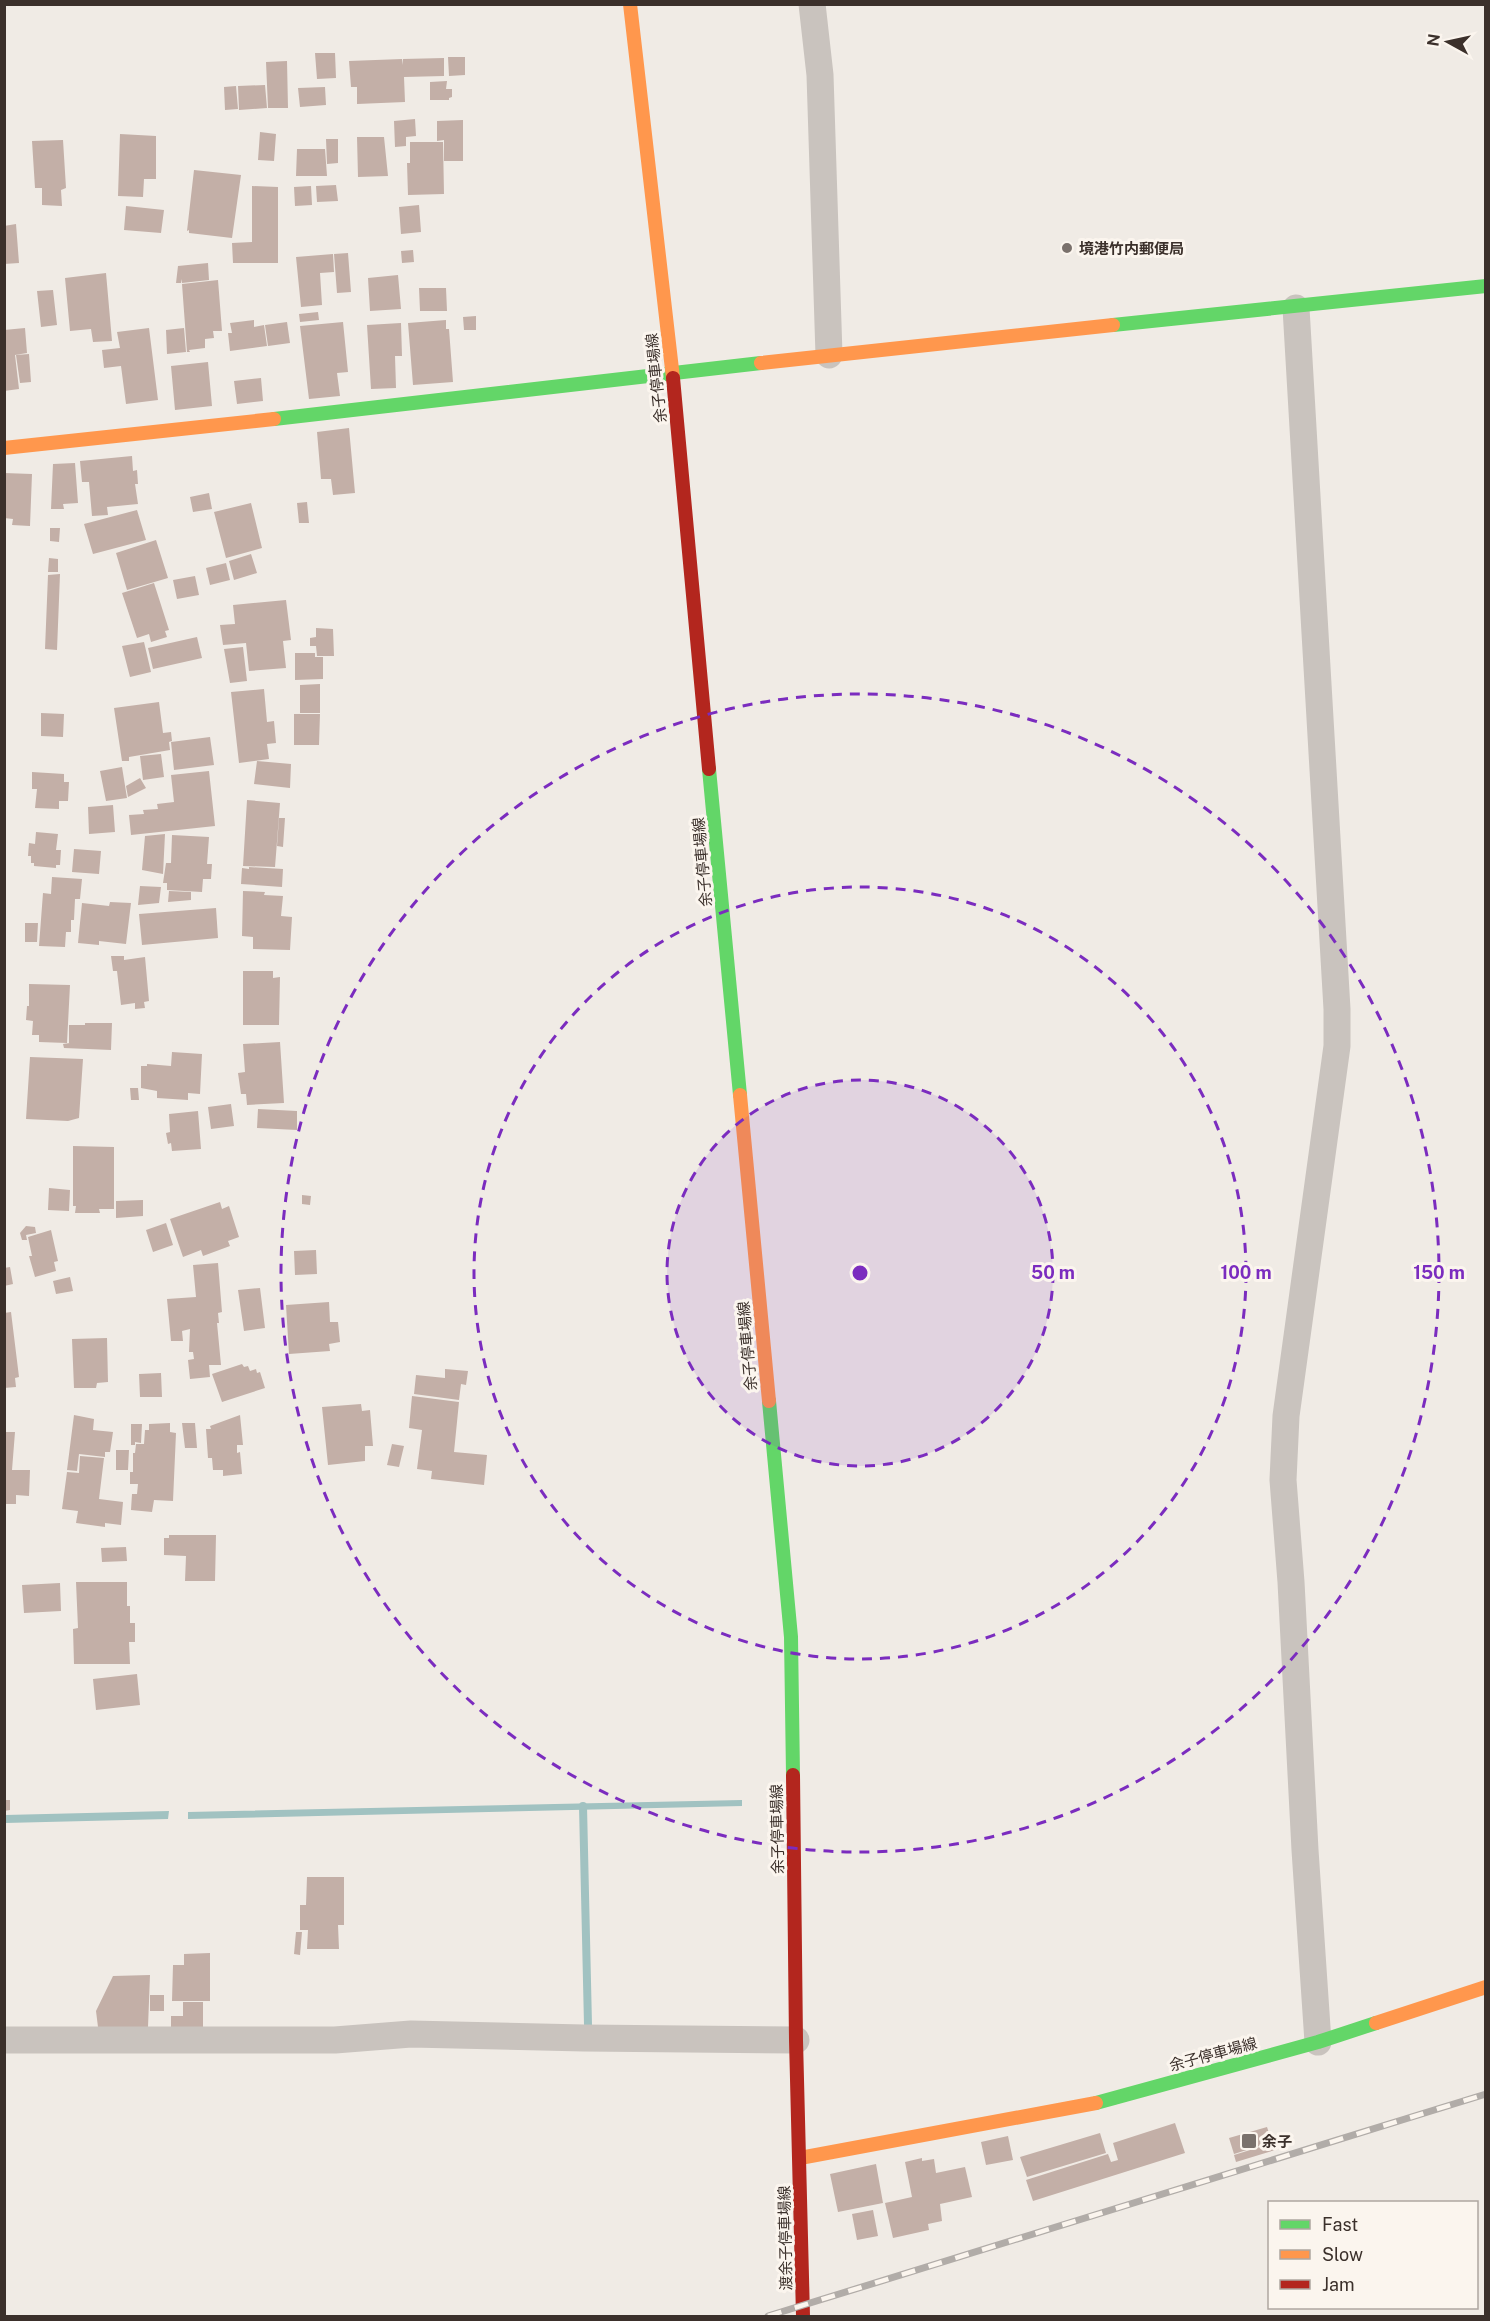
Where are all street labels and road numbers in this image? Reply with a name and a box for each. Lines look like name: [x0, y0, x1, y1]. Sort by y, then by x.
street label: 余子停車場線: [643, 332, 669, 424]
street label: 余子停車場線: [690, 816, 714, 908]
street label: 余子停車場線: [735, 1300, 759, 1392]
street label: 余子停車場線: [768, 1784, 786, 1874]
street label: 余子停車場線: [1167, 2034, 1259, 2074]
street label: 渡余子停車場線: [776, 2185, 794, 2291]

